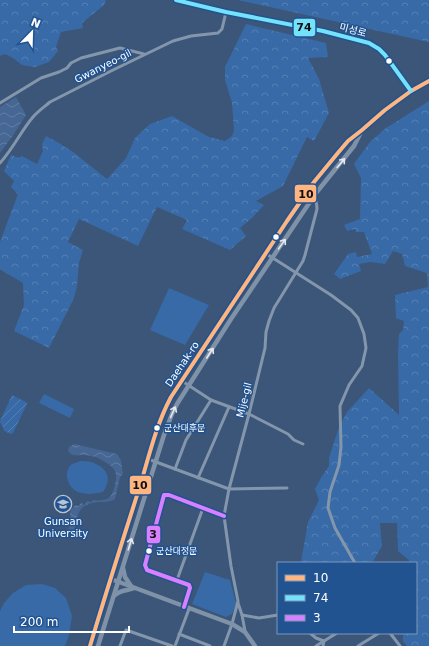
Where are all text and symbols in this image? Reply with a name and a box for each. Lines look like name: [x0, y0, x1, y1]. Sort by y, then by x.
north arrow: [12, 12, 52, 52]
text: N: [29, 15, 42, 31]
line badge: 74: [293, 18, 316, 37]
text: 74: [296, 21, 312, 34]
street label: 미성로: [338, 21, 368, 39]
street label: Gwanyeo-gil: [73, 47, 133, 85]
unlabelled marker: [384, 56, 394, 66]
one-way arrow: [336, 158, 345, 169]
line badge: 10: [294, 184, 317, 203]
text: 10: [298, 188, 314, 201]
unlabelled marker: [271, 232, 281, 242]
one-way arrow: [278, 239, 286, 250]
street label: Daehak-ro: [163, 339, 201, 389]
one-way arrow: [206, 347, 214, 359]
street label: Mije-gil: [234, 381, 254, 419]
one-way arrow: [170, 406, 177, 418]
marker: 군산대후문: [152, 423, 162, 433]
place label: 군산대후문: [164, 423, 205, 433]
line badge: 10: [129, 475, 152, 495]
text: 10: [132, 479, 148, 492]
school or university icon: Gunsan University: [53, 494, 73, 514]
place label: Gunsan University: [38, 516, 88, 539]
line badge: 3: [146, 525, 161, 544]
text: 3: [149, 528, 157, 541]
one-way arrow: [127, 538, 134, 551]
marker: 군산대정문: [144, 546, 154, 556]
place label: 군산대정문: [156, 546, 197, 556]
legend: [277, 562, 417, 634]
text: 10: [313, 571, 328, 585]
text: 74: [313, 591, 328, 605]
scale bar: [14, 608, 129, 634]
text: 3: [313, 611, 321, 625]
text: 200 m: [20, 615, 58, 629]

